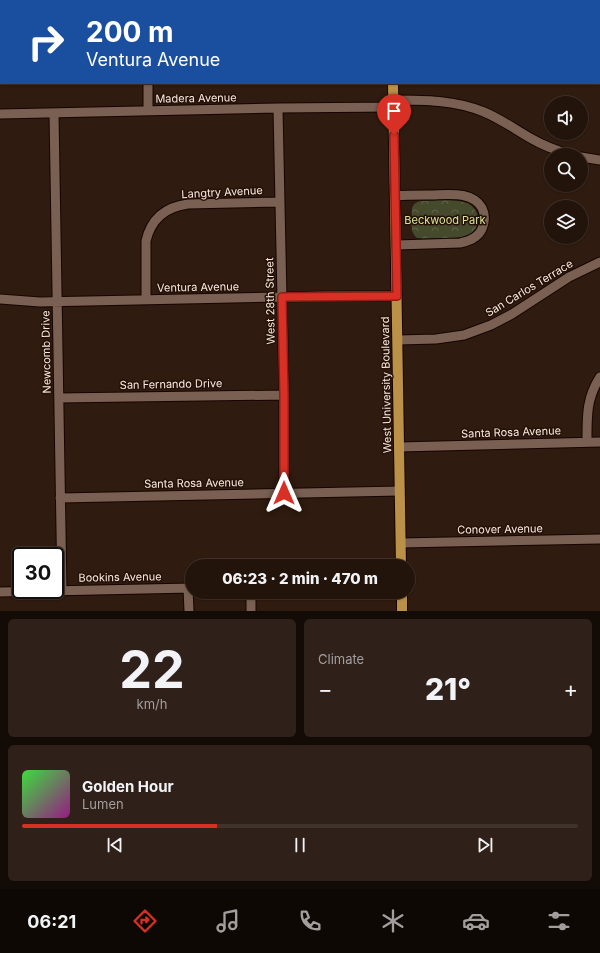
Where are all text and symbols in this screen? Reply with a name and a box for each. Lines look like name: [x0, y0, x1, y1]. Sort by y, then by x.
text: 200 m: [86, 15, 174, 49]
icon: right: [20, 16, 72, 68]
text: Ventura Avenue: [86, 49, 220, 70]
street label: Madera Avenue: [155, 90, 237, 106]
pin: [377, 94, 411, 135]
map controls: [544, 96, 588, 244]
button: sound: [544, 96, 588, 140]
icon: arrive: [383, 100, 405, 122]
button: search: [544, 148, 588, 192]
street label: Langtry Avenue: [181, 183, 263, 201]
button: layers: [544, 200, 588, 244]
park label: Beckwood Park: [404, 213, 486, 227]
street label: San Carlos Terrace: [483, 256, 575, 320]
street label: West 28th Street: [262, 257, 278, 345]
street label: Ventura Avenue: [157, 279, 239, 295]
street label: Newcomb Drive: [38, 310, 54, 394]
street label: West University Boulevard: [378, 316, 394, 454]
street label: San Fernando Drive: [120, 376, 222, 392]
street label: Santa Rosa Avenue: [461, 423, 561, 441]
position arrow: [263, 472, 305, 514]
street label: Santa Rosa Avenue: [144, 475, 244, 491]
street label: Conover Avenue: [457, 521, 543, 537]
speed limit sign: 30: [12, 547, 64, 599]
street label: Bookins Avenue: [78, 569, 162, 585]
text: 06:23 · 2 min · 470 m: [222, 569, 378, 588]
text: 22: [119, 638, 185, 701]
text: Climate: [318, 651, 364, 667]
text: 21°: [425, 671, 471, 707]
text: −: [318, 676, 333, 702]
text: +: [563, 676, 578, 702]
text: km/h: [137, 696, 167, 712]
text: Golden Hour: [82, 777, 174, 796]
text: Lumen: [82, 796, 124, 812]
icon: previous: [104, 834, 126, 856]
icon: pause: [289, 834, 311, 856]
icon: next: [474, 834, 496, 856]
icon: directions: [131, 907, 159, 935]
icon: music: [214, 907, 242, 935]
icon: phone: [296, 907, 324, 935]
icon: climate: [379, 907, 407, 935]
icon: car: [462, 907, 490, 935]
icon: filters: [545, 907, 573, 935]
text: 06:21: [27, 911, 76, 932]

